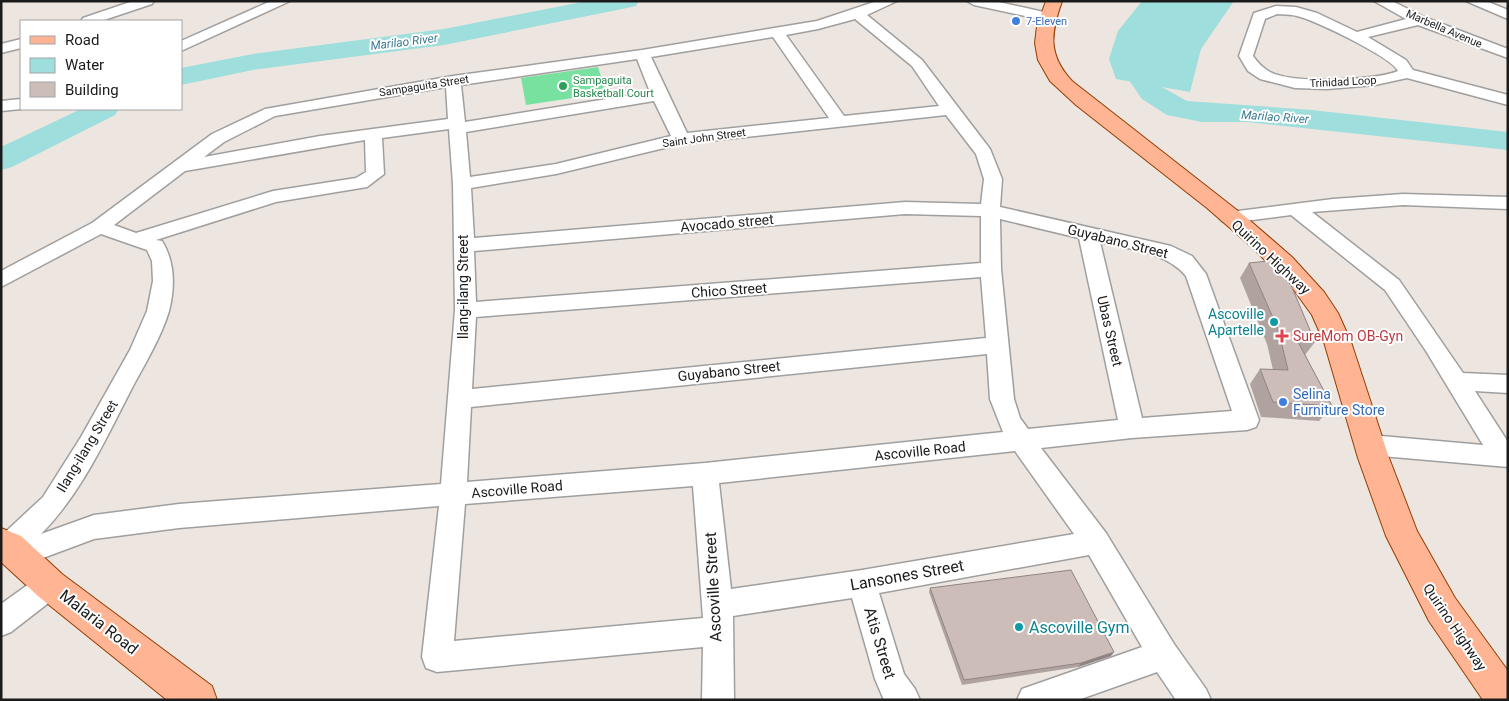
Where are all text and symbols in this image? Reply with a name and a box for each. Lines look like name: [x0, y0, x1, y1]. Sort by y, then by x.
street label: Marbella Avenue: [1404, 7, 1484, 51]
marker: 7-Eleven: [1010, 15, 1022, 27]
place label: 7-Eleven: [1026, 15, 1067, 28]
legend: [20, 20, 182, 110]
text: Road: [65, 31, 99, 49]
water label: Marilao River: [370, 31, 439, 53]
text: Water: [65, 56, 104, 74]
street label: Sampaguita Street: [378, 72, 470, 100]
place label: Sampaguita Basketball Court: [573, 74, 654, 100]
street label: Trinidad Loop: [1309, 74, 1377, 90]
marker: Sampaguita Basketball Court: [557, 80, 569, 92]
text: Building: [65, 81, 119, 99]
water label: Marilao River: [1241, 108, 1310, 126]
street label: Saint John Street: [662, 126, 747, 150]
street label: Avocado street: [680, 211, 775, 235]
street label: Quirino Highway: [1228, 216, 1314, 298]
street label: Guyabano Street: [1066, 221, 1170, 261]
street label: Ilang-ilang Street: [455, 234, 471, 339]
street label: Chico Street: [691, 279, 768, 301]
street label: Ubas Street: [1094, 294, 1126, 368]
place label: Ascoville Apartelle: [1208, 306, 1264, 338]
marker: Ascoville Apartelle: [1268, 316, 1280, 328]
place label: SureMom OB-Gyn: [1293, 328, 1403, 344]
marker: SureMom OB-Gyn: [1275, 329, 1289, 343]
street label: Guyabano Street: [677, 358, 781, 384]
place label: Selina Furniture Store: [1293, 386, 1385, 418]
marker: Selina Furniture Store: [1277, 396, 1289, 408]
street label: Ilang-ilang Street: [53, 397, 121, 495]
street label: Ascoville Road: [874, 438, 966, 464]
street label: Ascoville Road: [471, 477, 563, 501]
street label: Ascoville Street: [701, 531, 725, 643]
street label: Lansones Street: [849, 556, 965, 594]
street label: Quirino Highway: [1420, 580, 1490, 674]
street label: Malaria Road: [56, 586, 142, 658]
street label: Atis Street: [860, 605, 900, 681]
place label: Ascoville Gym: [1029, 618, 1129, 637]
marker: Ascoville Gym: [1013, 621, 1025, 633]

